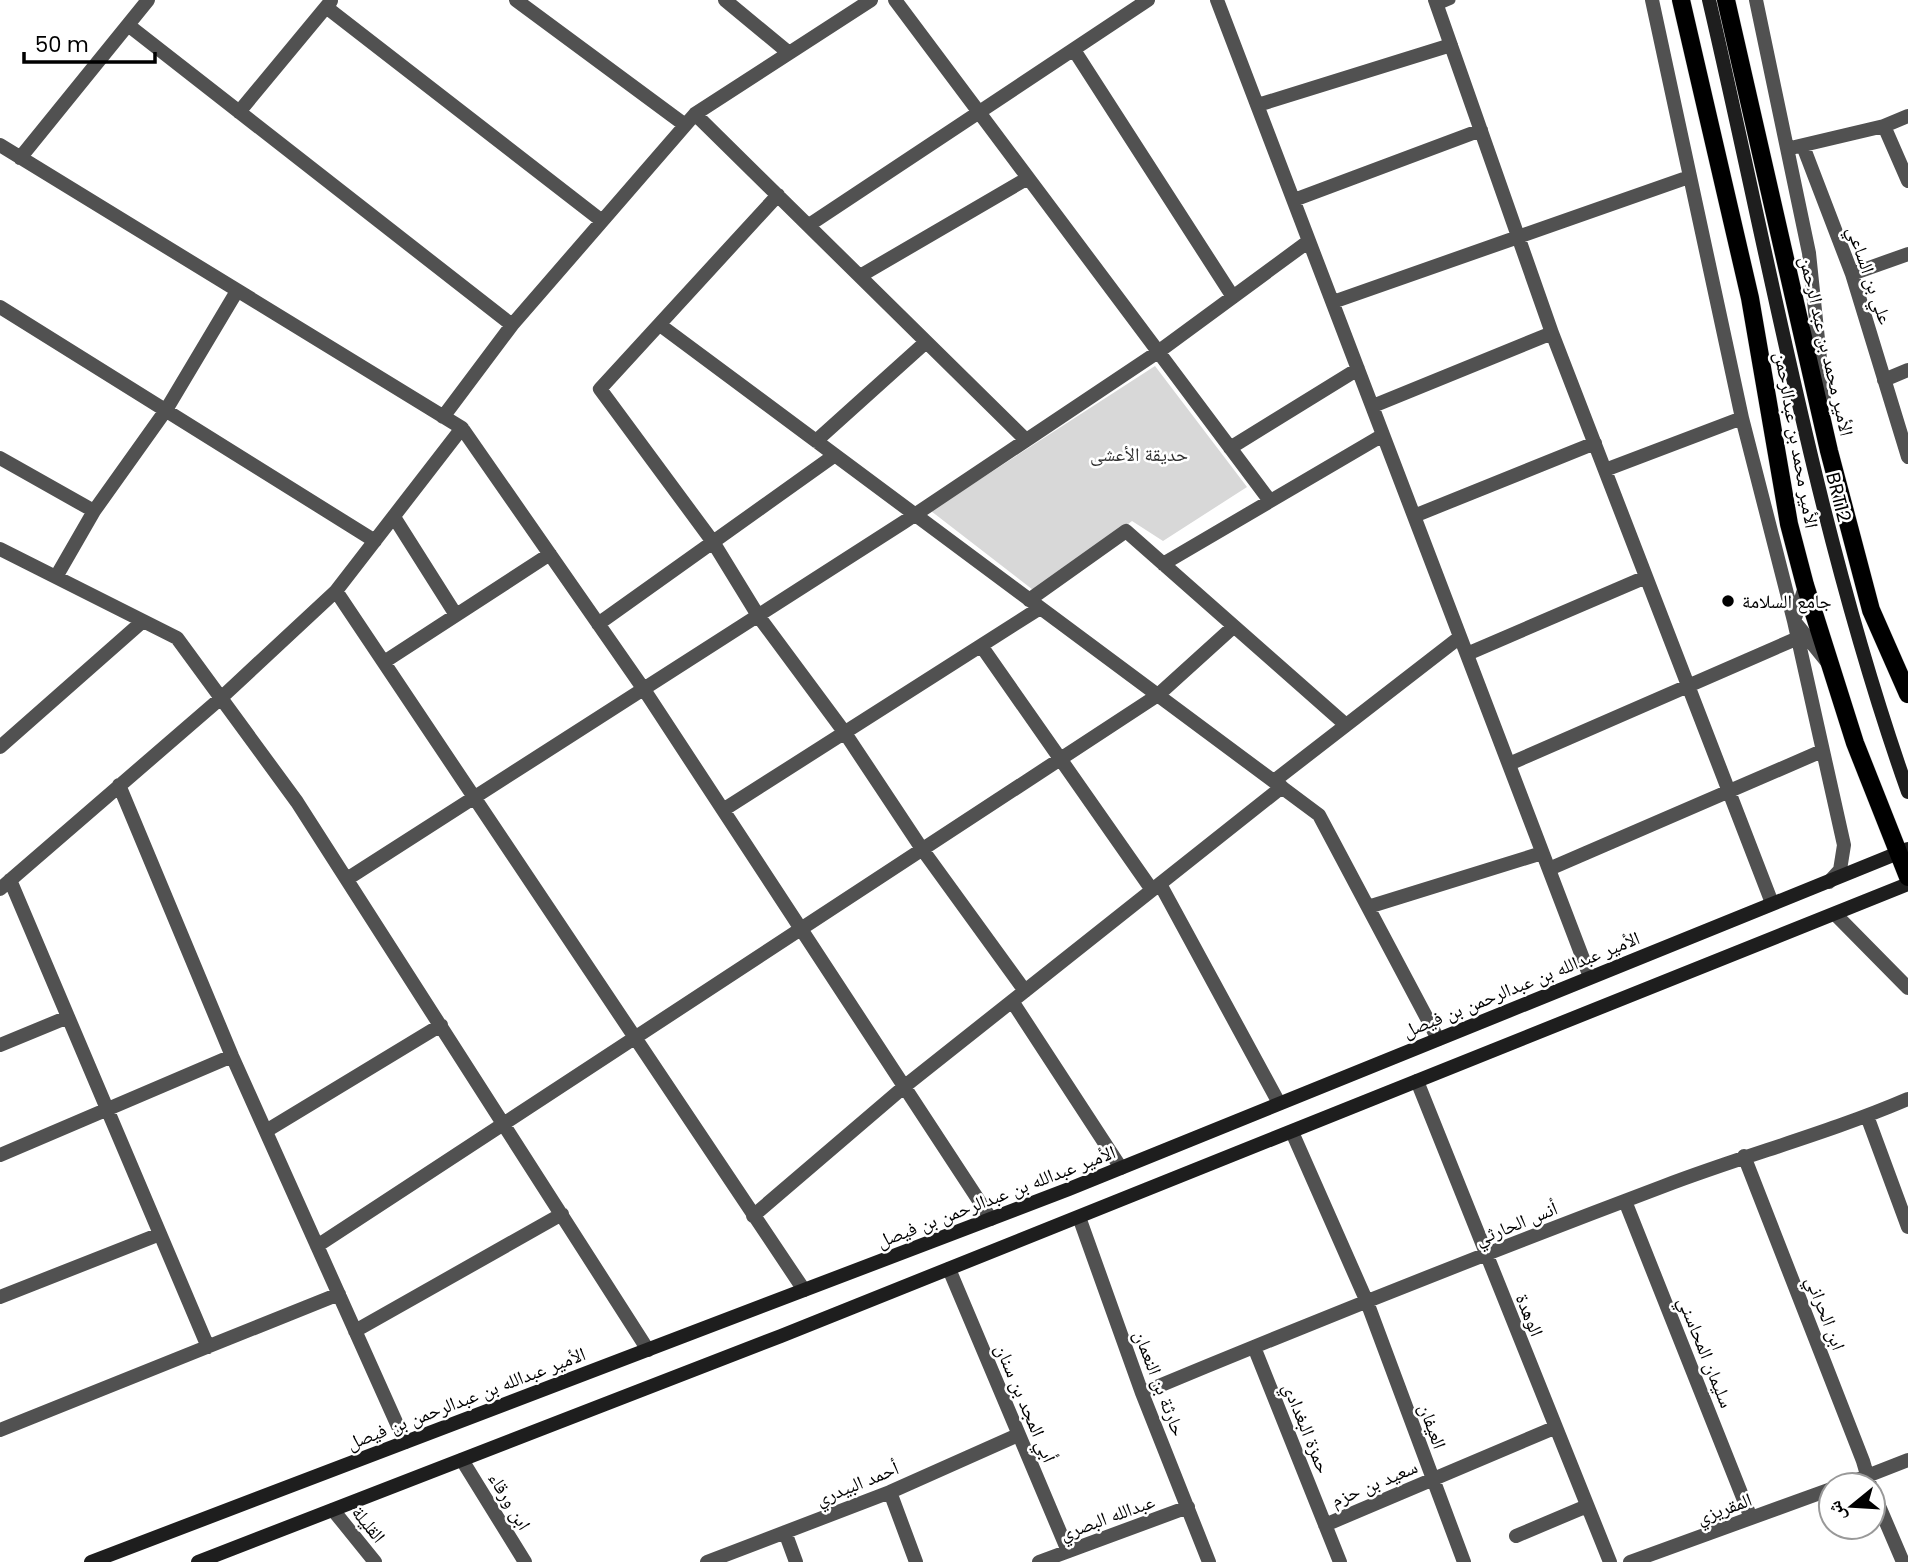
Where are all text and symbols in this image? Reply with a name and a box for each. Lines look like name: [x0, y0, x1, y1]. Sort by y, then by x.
scale bar: [24, 21, 156, 65]
text: 50 m: [35, 30, 89, 59]
street label: علي بن الساعي: [1838, 222, 1899, 329]
street label: الأمير محمد بن عبد الرحمن: [1793, 254, 1860, 439]
street label: الأمير محمد بن عبدالرحمن: [1768, 350, 1825, 530]
park label: حديقة الأعشى: [1090, 441, 1188, 468]
street label: BRT12: [1819, 469, 1858, 525]
place label: جامع السلامة: [1742, 588, 1832, 615]
marker: جامع السلامة: [1720, 593, 1736, 609]
street label: الأمير عبدالله بن عبدالرحمن بن فيصل: [1398, 924, 1644, 1045]
street label: الأمير عبدالله بن عبدالرحمن بن فيصل: [873, 1138, 1119, 1255]
street label: أنس الحارثي: [1471, 1195, 1562, 1254]
street label: ابن الحراني: [1797, 1272, 1852, 1355]
street label: الوهدة: [1509, 1290, 1550, 1341]
street label: سليمان المحاسني: [1669, 1293, 1740, 1413]
street label: حارثة بن النعمان: [1127, 1326, 1192, 1440]
street label: الأمير عبدالله بن عبدالرحمن بن فيصل: [343, 1340, 589, 1457]
street label: أبي المجد بن سنان: [987, 1340, 1063, 1467]
street label: حمزة البغدادي: [1274, 1379, 1337, 1478]
street label: العيفان: [1412, 1400, 1453, 1453]
street label: سعيد بن حزم: [1327, 1453, 1422, 1514]
street label: أحمد البيدري: [812, 1455, 904, 1514]
street label: ابن ورقاء: [482, 1467, 537, 1535]
north arrow: [1817, 1471, 1887, 1541]
street label: المقريزي: [1693, 1486, 1756, 1533]
street label: عبدالله البصري: [1056, 1488, 1159, 1549]
text: ش: [1820, 1497, 1852, 1525]
street label: القليلة: [345, 1500, 392, 1549]

